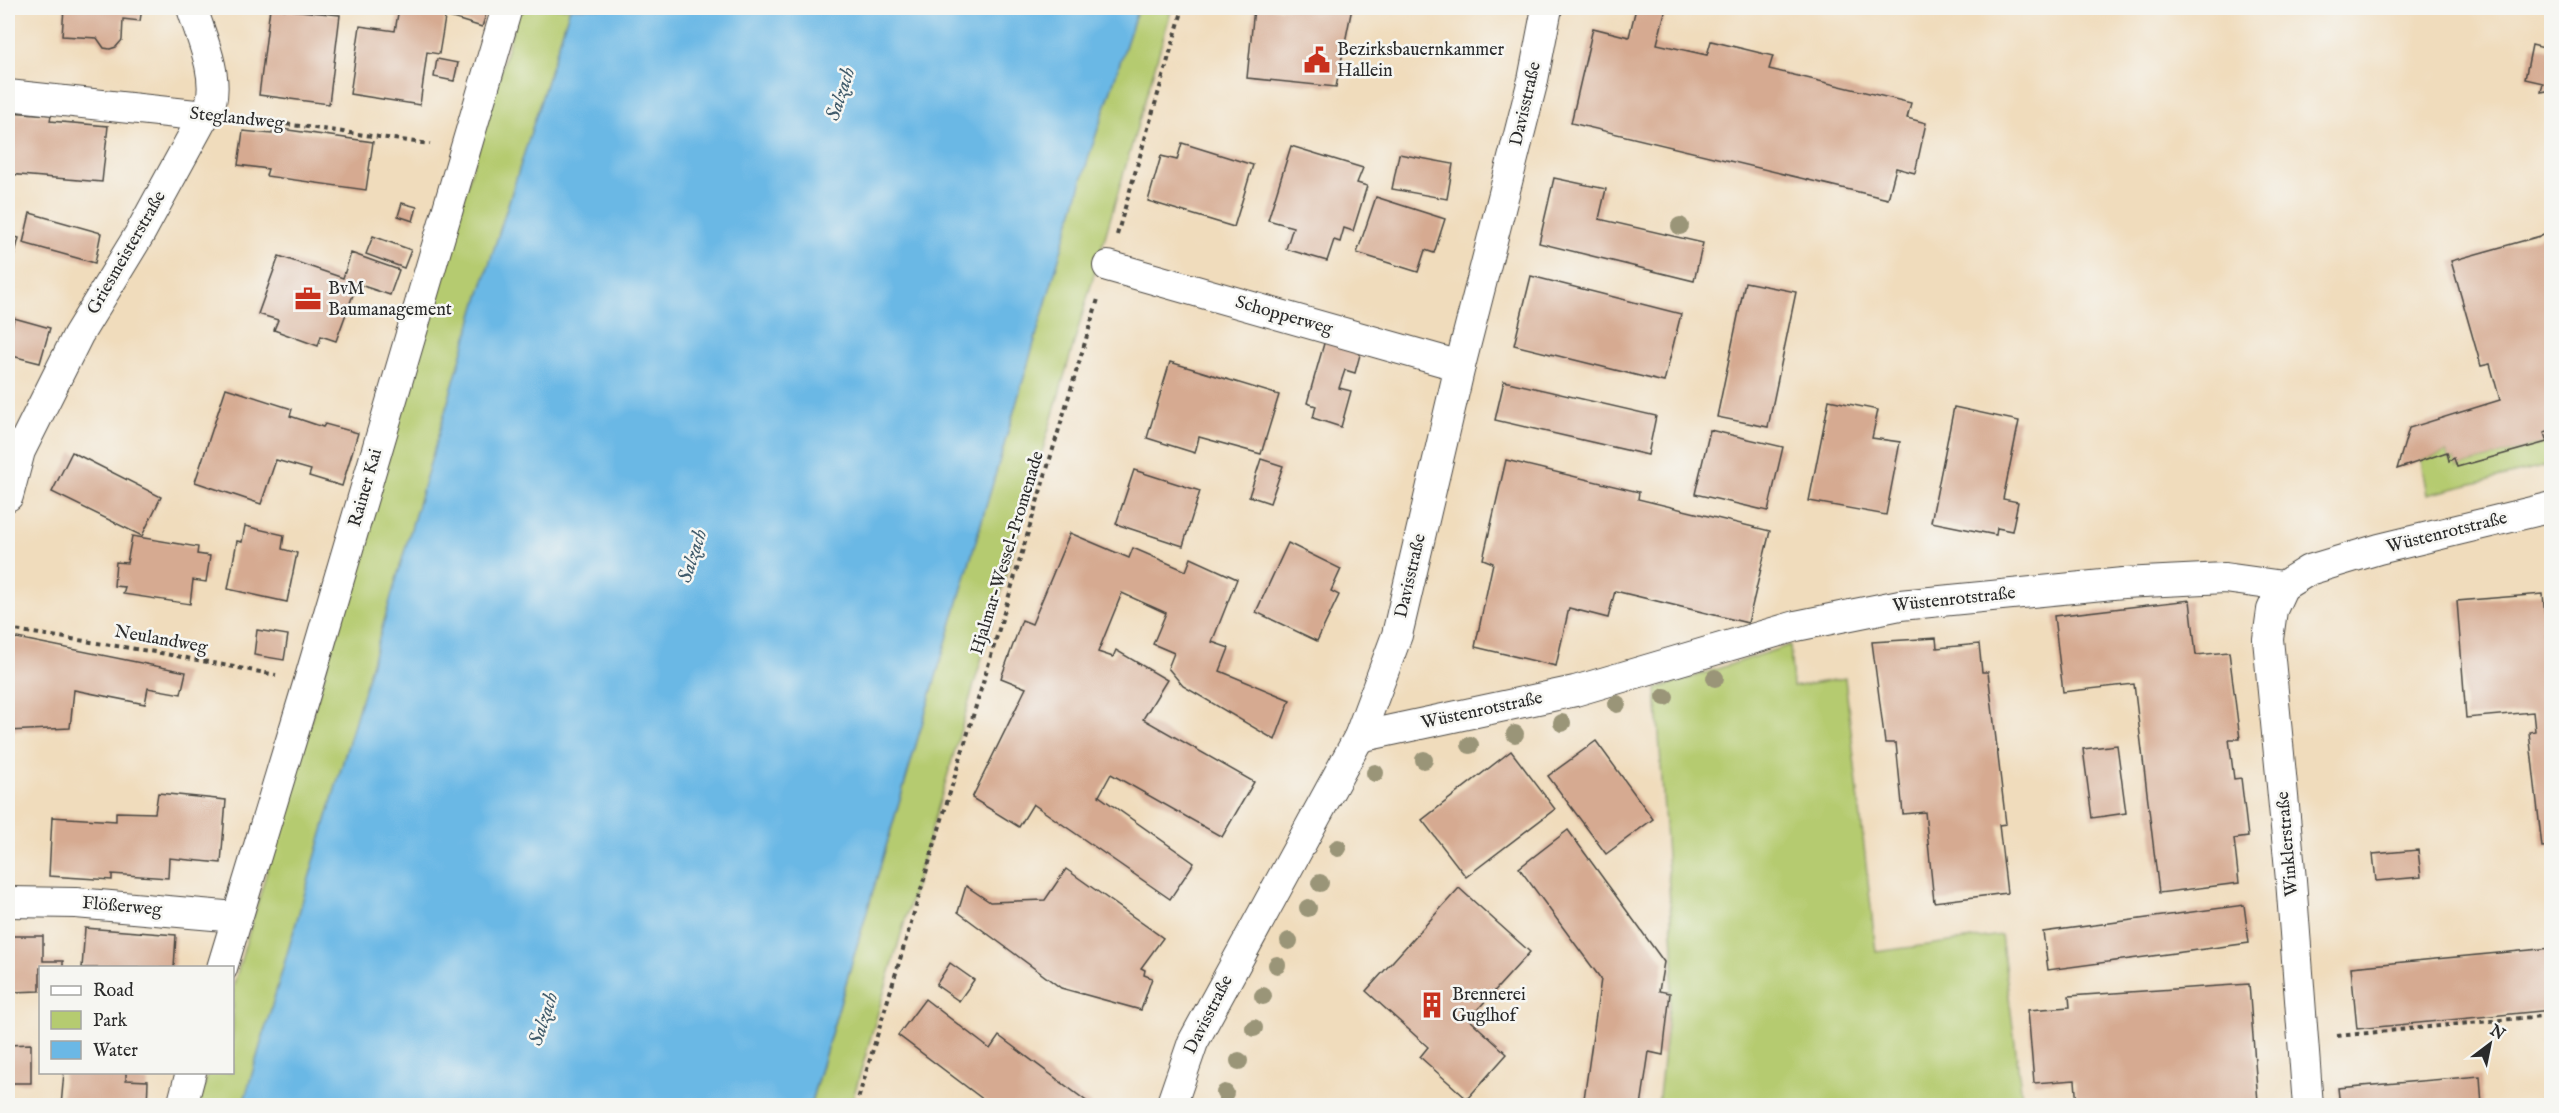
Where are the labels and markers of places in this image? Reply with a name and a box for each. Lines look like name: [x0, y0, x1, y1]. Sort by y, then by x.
place label: Bezirksbauernkammer Hallein: [1337, 39, 1504, 83]
public building icon: Bezirksbauernkammer Hallein: [1302, 45, 1332, 75]
place label: BvM Baumanagement: [328, 278, 452, 322]
office icon: BvM Baumanagement: [293, 284, 323, 314]
place label: Brennerei Guglhof: [1452, 984, 1526, 1028]
building icon: Brennerei Guglhof: [1417, 990, 1447, 1020]

